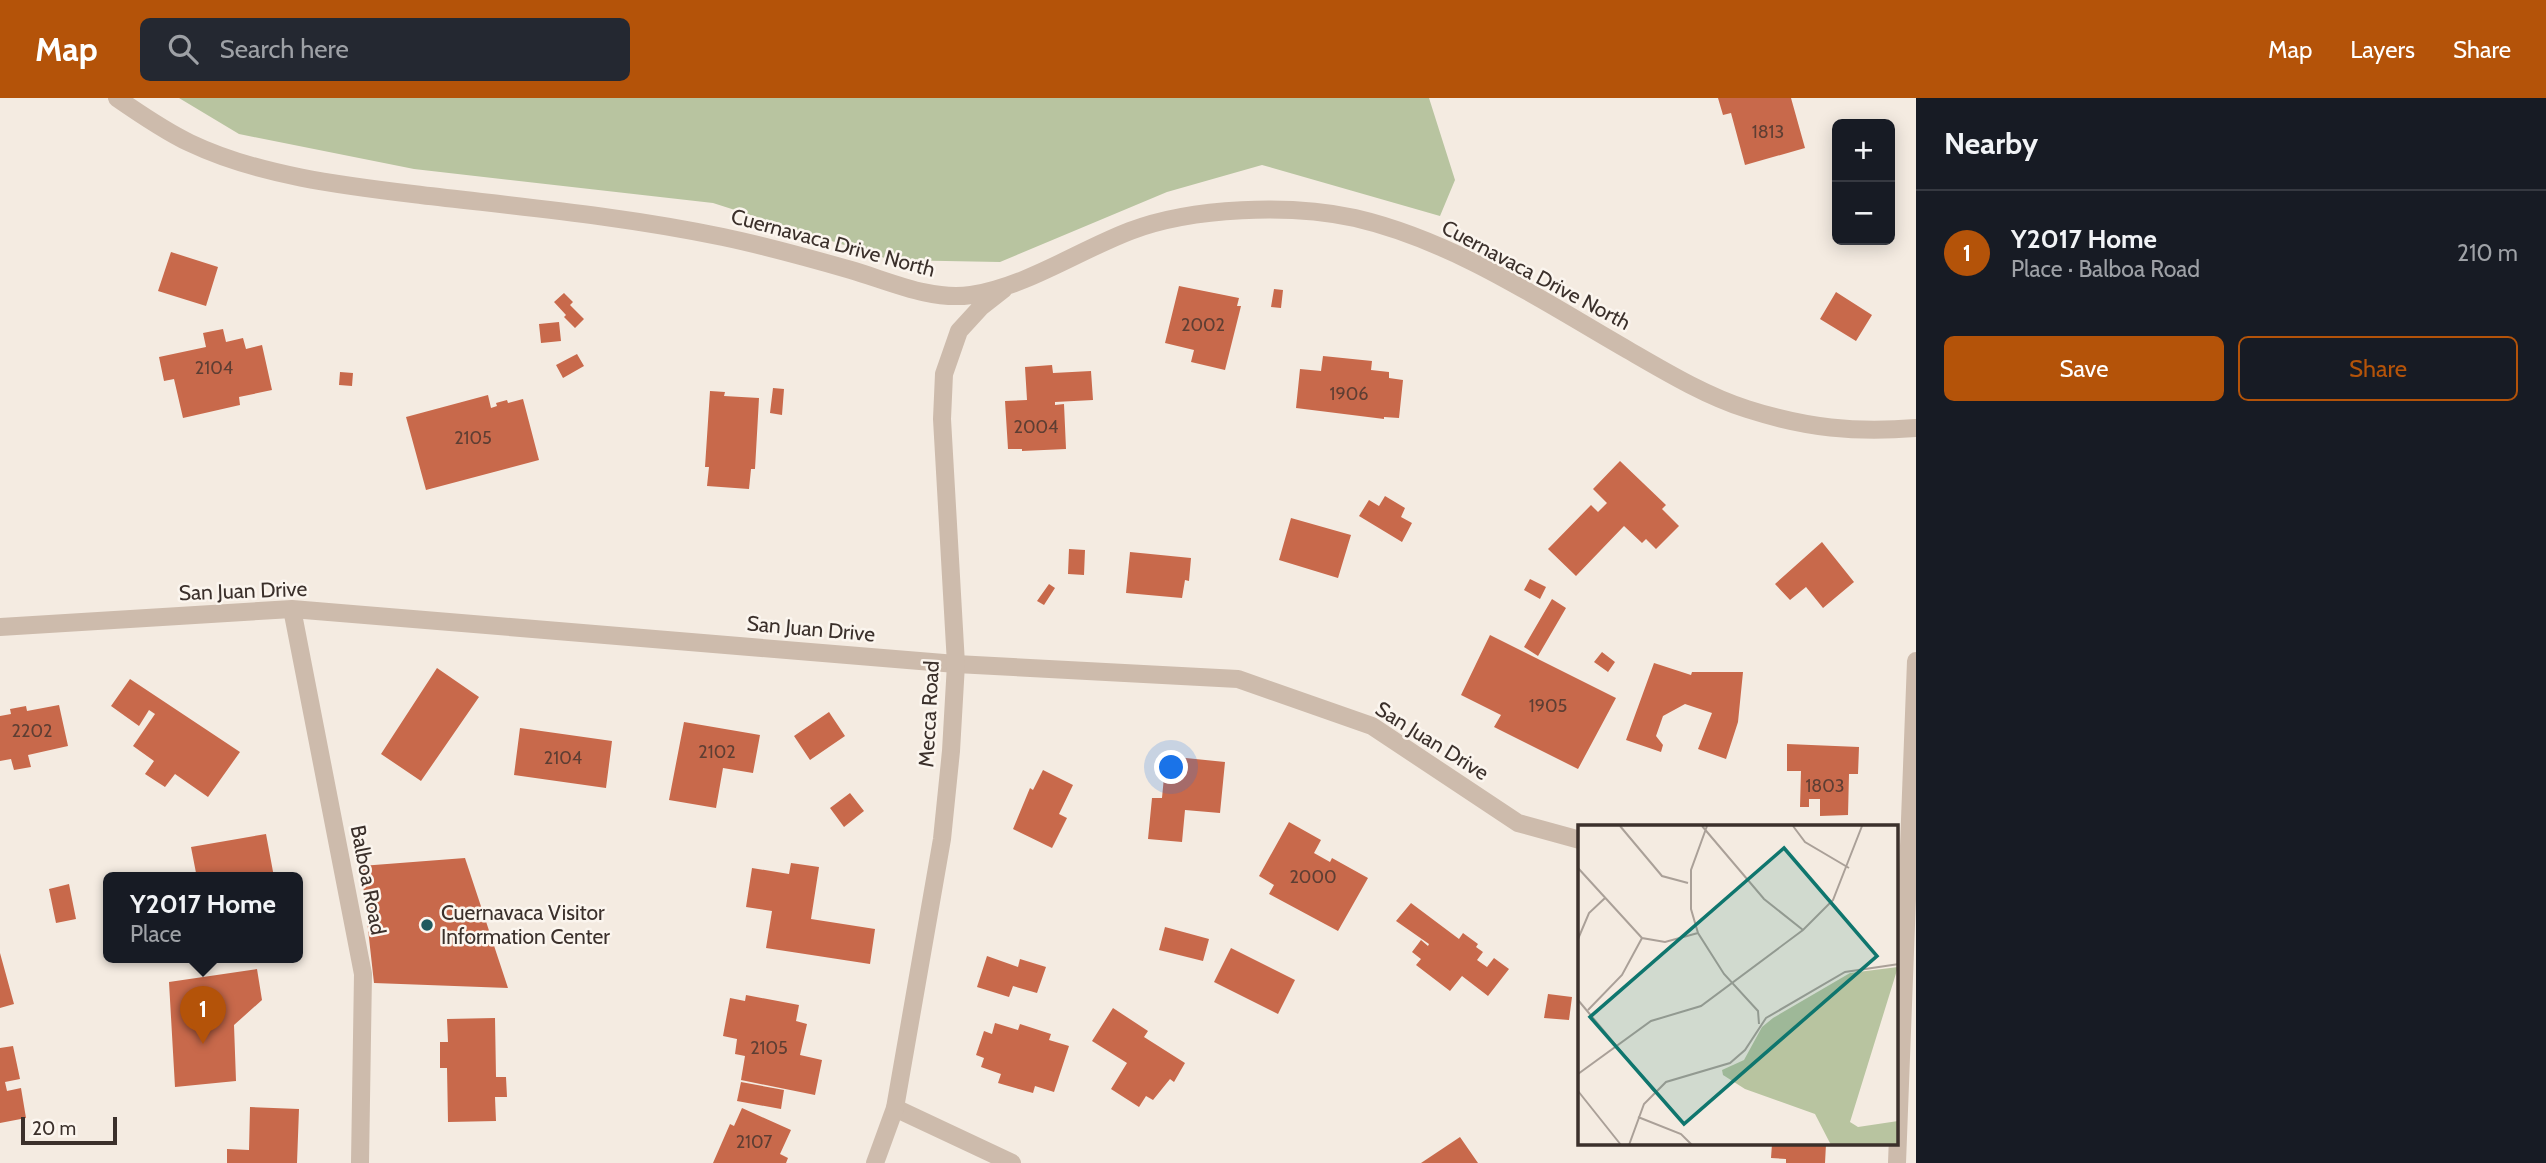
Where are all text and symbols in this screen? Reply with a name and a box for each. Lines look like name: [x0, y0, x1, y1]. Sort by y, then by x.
search box: [140, 18, 630, 81]
text: Map: [35, 29, 98, 69]
icon: search: [164, 30, 202, 68]
text: Search here: [220, 33, 349, 65]
text: Map: [2268, 35, 2312, 64]
text: Layers: [2350, 35, 2415, 64]
text: Share: [2453, 35, 2511, 64]
map controls: [1832, 119, 1895, 245]
button: +: [1832, 119, 1895, 182]
house number: 1813: [1752, 121, 1784, 143]
text: Nearby: [1944, 125, 2038, 162]
button: −: [1832, 182, 1895, 245]
street label: Cuernavaca Drive North: [728, 203, 938, 282]
street label: Cuernavaca Drive North: [1438, 214, 1635, 335]
text: Y2017 Home: [2011, 223, 2157, 255]
text: 1: [1963, 239, 1971, 267]
text: 210 m: [2457, 239, 2518, 267]
text: Place · Balboa Road: [2011, 255, 2200, 283]
house number: 2002: [1181, 314, 1225, 336]
button: Save: [1944, 336, 2224, 401]
button: Share: [2238, 336, 2518, 401]
house number: 2104: [195, 357, 233, 379]
house number: 1906: [1330, 383, 1368, 405]
house number: 2004: [1014, 416, 1058, 438]
house number: 2105: [454, 427, 492, 449]
street label: San Juan Drive: [178, 576, 308, 605]
street label: San Juan Drive: [746, 610, 876, 647]
street label: Mecca Road: [913, 660, 944, 768]
house number: 1905: [1529, 695, 1567, 717]
street label: San Juan Drive: [1371, 696, 1494, 785]
house number: 2202: [12, 720, 52, 742]
house number: 2102: [698, 741, 736, 763]
house number: 2104: [544, 747, 582, 769]
your location: [1154, 750, 1188, 784]
house number: 1803: [1805, 775, 1845, 797]
street label: Balboa Road: [346, 823, 391, 937]
inset map: [1578, 825, 1898, 1146]
house number: 2000: [1289, 866, 1337, 888]
popup: [103, 872, 303, 963]
text: Y2017 Home: [130, 888, 276, 920]
place label: Cuernavaca Visitor Information Center: [441, 900, 610, 949]
marker: Cuernavaca Visitor Information Center: [419, 917, 435, 933]
text: Place: [130, 920, 182, 948]
pin: 1: [180, 986, 226, 1044]
house number: 2105: [750, 1037, 788, 1059]
scale bar: [21, 1114, 117, 1146]
text: 20 m: [32, 1117, 76, 1140]
house number: 2107: [736, 1131, 772, 1153]

